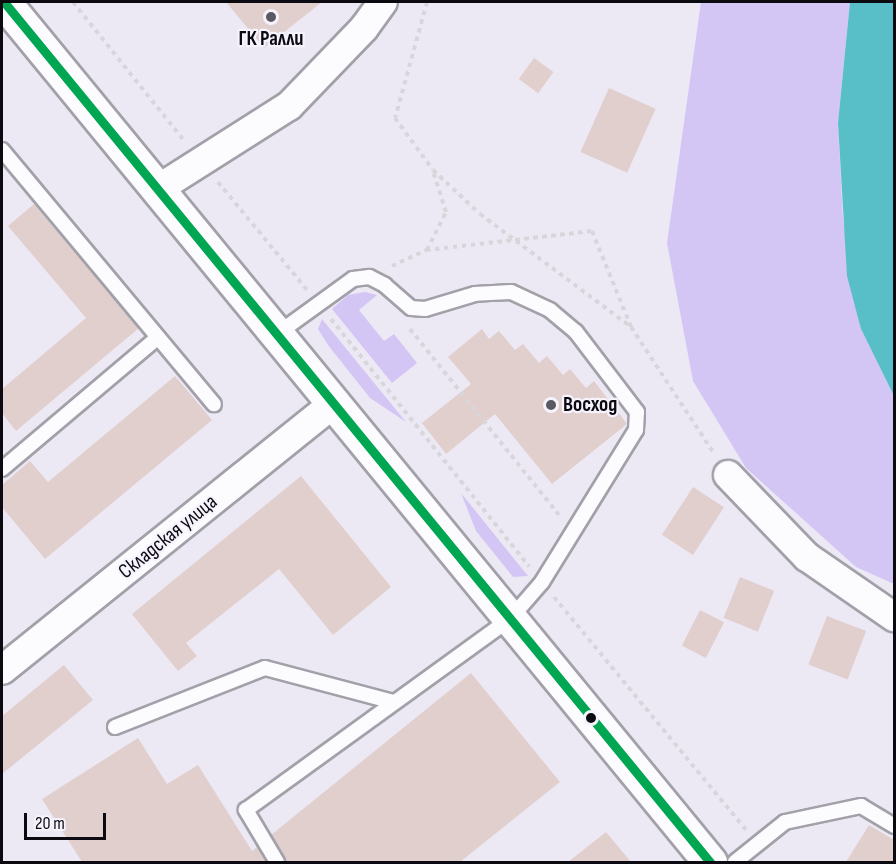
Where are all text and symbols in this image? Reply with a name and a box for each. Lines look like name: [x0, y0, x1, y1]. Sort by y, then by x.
marker: ГК Ралли: [264, 10, 278, 24]
place label: ГК Ралли: [238, 26, 304, 52]
place label: Восход: [563, 392, 617, 418]
marker: Восход: [544, 398, 558, 412]
street label: Складская улица: [114, 490, 222, 584]
unlabelled marker: [585, 712, 597, 724]
scale bar: [27, 801, 110, 839]
text: 20 m: [35, 813, 65, 834]

